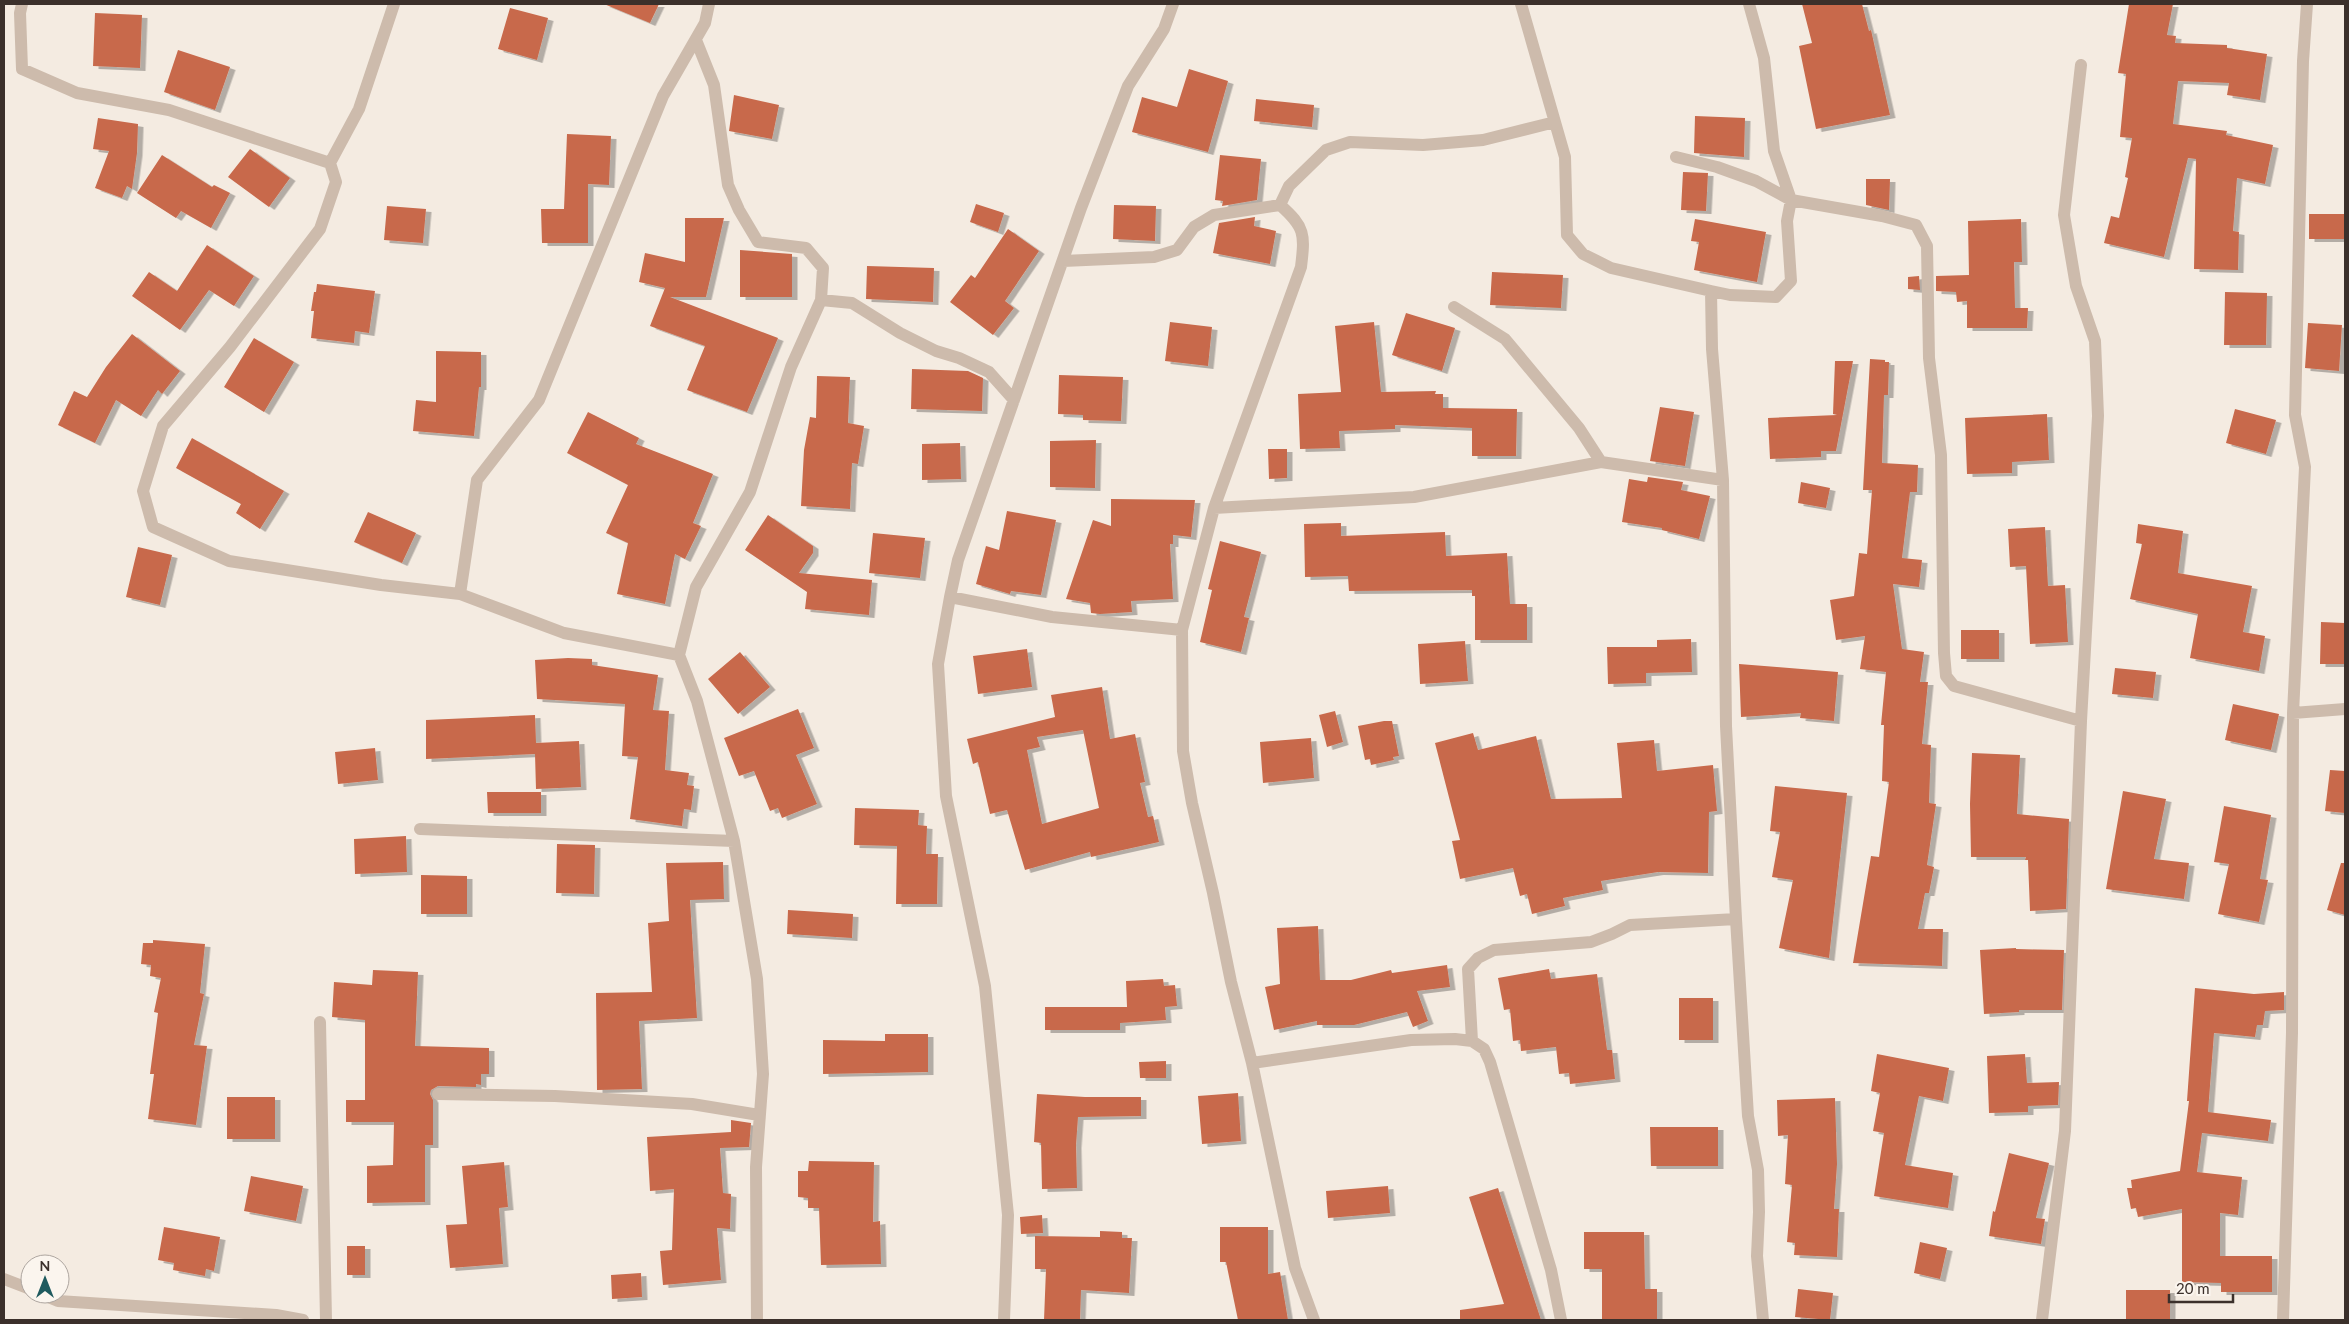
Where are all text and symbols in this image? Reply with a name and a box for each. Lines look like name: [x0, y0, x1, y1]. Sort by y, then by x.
north arrow: [20, 1254, 70, 1304]
text: N: [40, 1257, 50, 1274]
scale bar: [2169, 1272, 2233, 1304]
text: 20 m: [2176, 1279, 2210, 1297]

